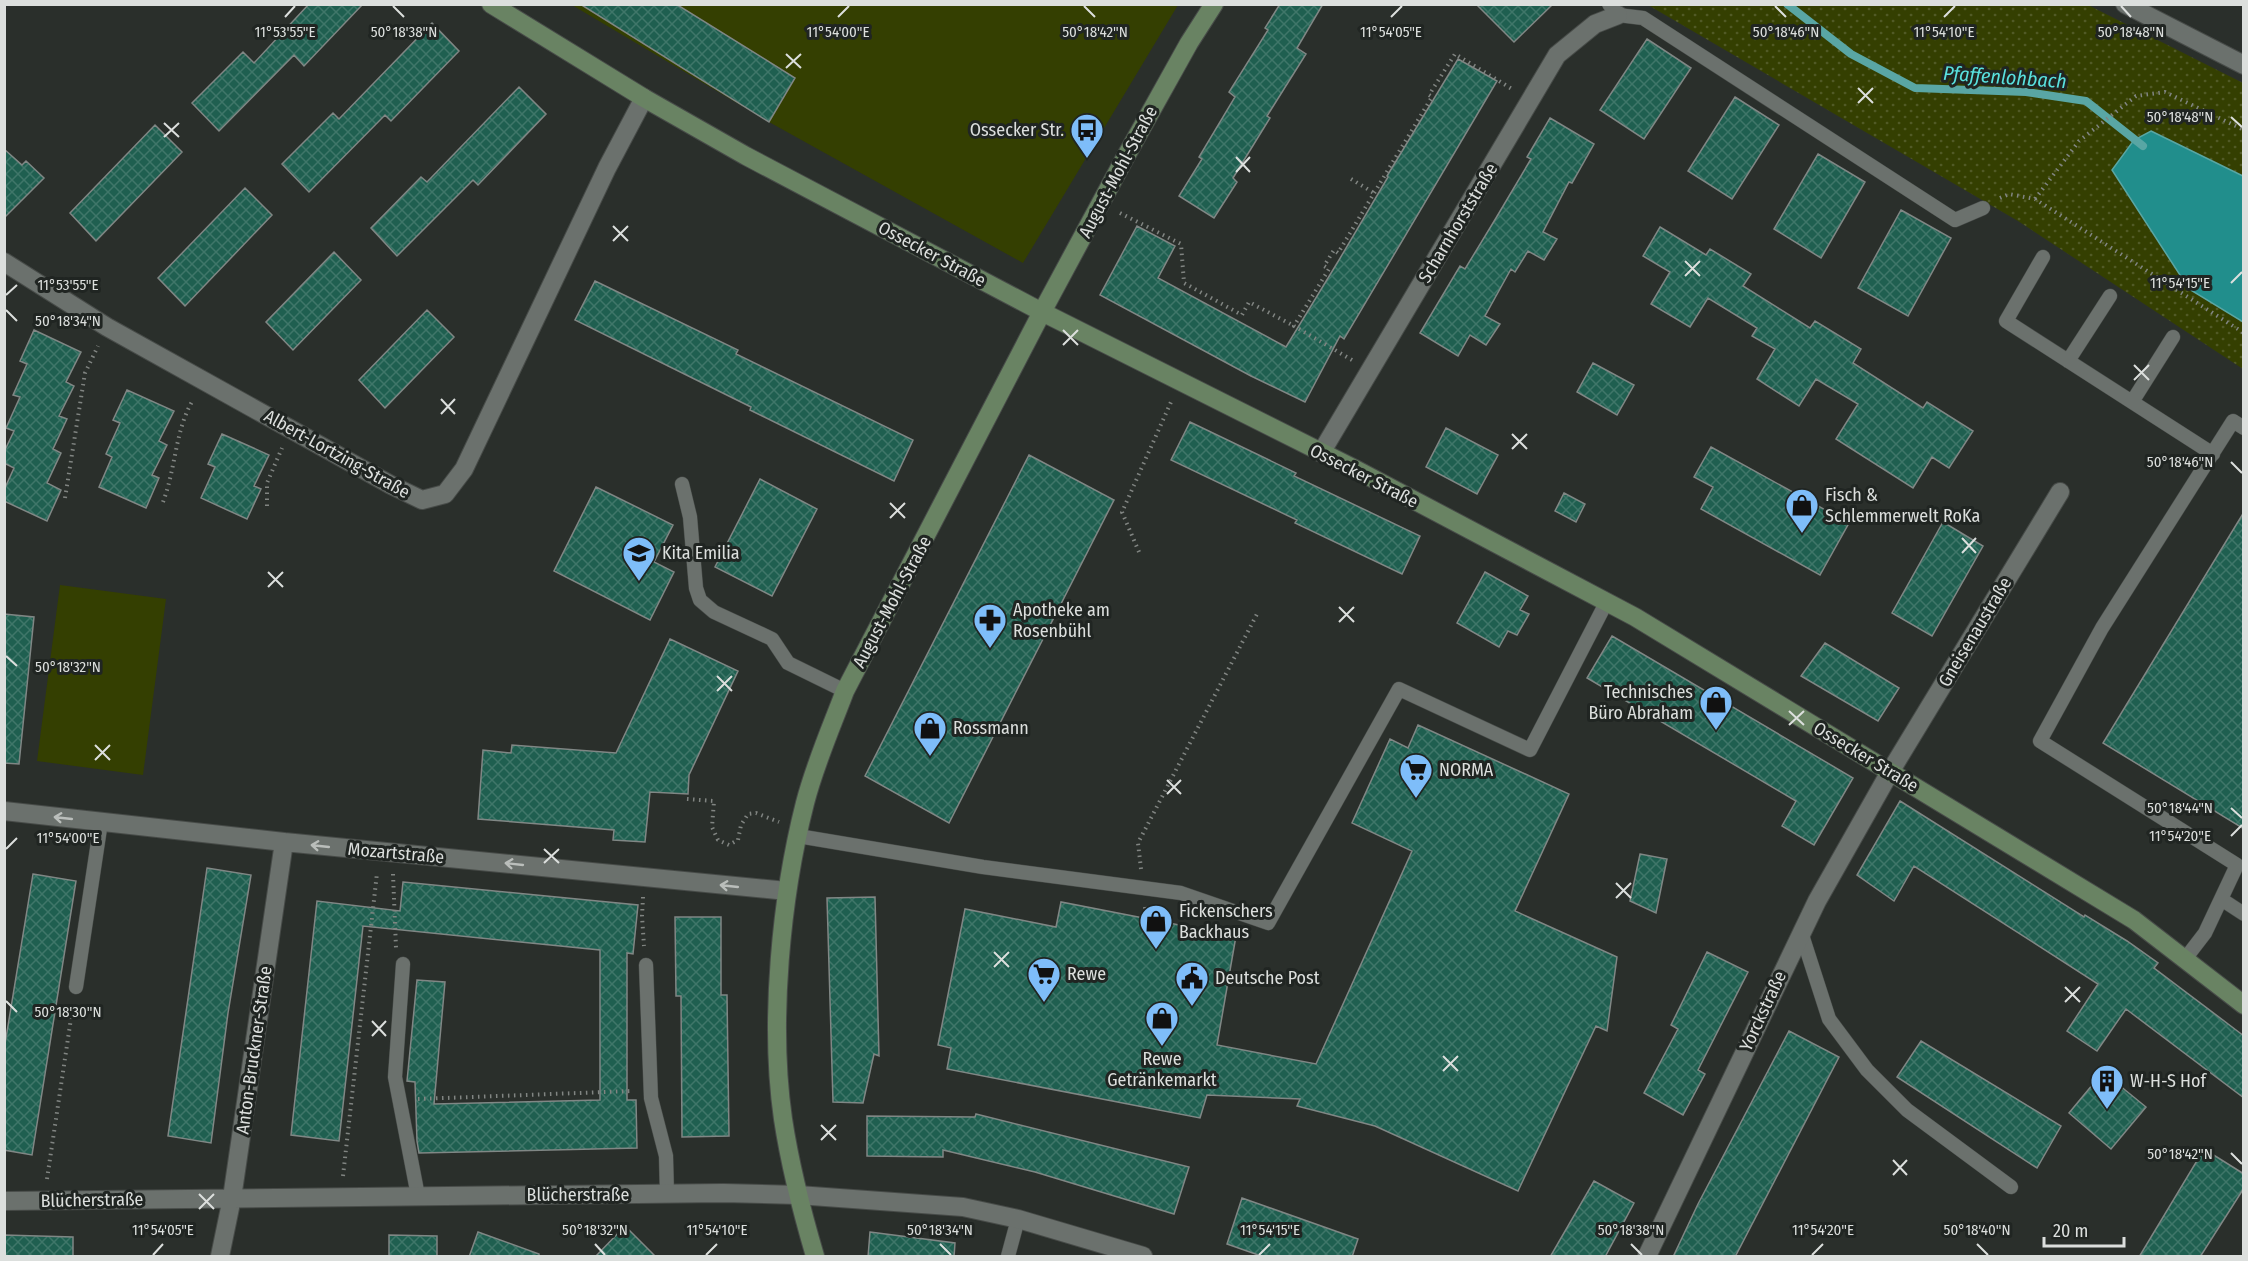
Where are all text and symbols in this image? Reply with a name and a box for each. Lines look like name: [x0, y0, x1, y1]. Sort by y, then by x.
text: 11°53'55"E: [254, 23, 316, 41]
text: 50°18'38"N: [371, 23, 437, 41]
text: 11°54'00"E: [807, 23, 870, 41]
text: 50°18'42"N: [1062, 23, 1128, 41]
text: 11°54'05"E: [1360, 23, 1422, 41]
text: 50°18'46"N: [1753, 23, 1819, 41]
text: 11°54'10"E: [1913, 23, 1975, 41]
text: 50°18'48"N: [2098, 23, 2164, 41]
water label: Pfaffenlohbach: [1942, 61, 2068, 93]
street label: August-Mohl-Straße: [1074, 102, 1162, 242]
text: 50°18'48"N: [2147, 108, 2213, 126]
bus stop icon: Ossecker Str.: [1069, 112, 1105, 159]
place label: Ossecker Str.: [970, 119, 1064, 141]
street label: Scharnhorststraße: [1414, 159, 1502, 287]
street label: Ossecker Straße: [874, 216, 990, 292]
text: 11°54'15"E: [2150, 274, 2210, 292]
text: 11°53'55"E: [37, 276, 99, 294]
text: 50°18'34"N: [35, 312, 101, 330]
street label: Albert-Lortzing-Straße: [260, 405, 414, 503]
street label: Ossecker Straße: [1306, 439, 1422, 513]
text: 50°18'46"N: [2147, 453, 2213, 471]
place label: Fisch & Schlemmerwelt RoKa: [1825, 484, 1980, 527]
shop icon: Fisch & Schlemmerwelt RoKa: [1784, 487, 1820, 534]
street label: August-Mohl-Straße: [848, 532, 936, 672]
school or university icon: Kita Emilia: [621, 535, 657, 582]
place label: Kita Emilia: [662, 542, 740, 564]
street label: Gneisenaustraße: [1934, 573, 2016, 691]
place label: Apotheke am Rosenbühl: [1013, 599, 1110, 642]
pharmacy icon: Apotheke am Rosenbühl: [972, 602, 1008, 649]
text: 50°18'32"N: [35, 658, 101, 676]
place label: Technisches Büro Abraham: [1589, 681, 1693, 724]
shop icon: Technisches Büro Abraham: [1698, 684, 1734, 731]
shop icon: Rossmann: [912, 710, 948, 757]
place label: Rossmann: [953, 717, 1029, 739]
street label: Ossecker Straße: [1810, 717, 1923, 797]
supermarket icon: NORMA: [1398, 752, 1434, 799]
place label: NORMA: [1439, 759, 1494, 781]
text: 50°18'44"N: [2147, 799, 2213, 817]
one-way arrow: [54, 812, 74, 823]
text: 11°54'20"E: [2149, 827, 2211, 845]
text: 11°54'00"E: [37, 829, 100, 847]
street label: Mozartstraße: [347, 838, 445, 868]
one-way arrow: [310, 840, 330, 851]
one-way arrow: [504, 858, 524, 869]
one-way arrow: [719, 880, 739, 891]
place label: Fickenschers Backhaus: [1179, 900, 1273, 943]
shop icon: Fickenschers Backhaus: [1138, 903, 1174, 950]
supermarket icon: Rewe: [1026, 956, 1062, 1003]
public building icon: Deutsche Post: [1174, 960, 1210, 1007]
place label: Rewe: [1067, 963, 1106, 985]
street label: Anton-Bruckner-Straße: [231, 964, 277, 1136]
place label: Deutsche Post: [1215, 967, 1320, 989]
street label: Yorckstraße: [1735, 967, 1791, 1055]
shop icon: Rewe Getränkemarkt: [1144, 1000, 1180, 1047]
text: 50°18'30"N: [34, 1003, 102, 1021]
place label: Rewe Getränkemarkt: [1107, 1048, 1217, 1091]
building icon: W-H-S Hof: [2089, 1063, 2125, 1110]
place label: W-H-S Hof: [2130, 1070, 2207, 1092]
text: 50°18'42"N: [2147, 1145, 2213, 1163]
street label: Blücherstraße: [527, 1184, 629, 1206]
street label: Blücherstraße: [40, 1188, 144, 1212]
scale bar: [2044, 1210, 2124, 1248]
text: 20 m: [2053, 1220, 2088, 1242]
text: 11°54'05"E: [132, 1221, 194, 1239]
text: 50°18'32"N: [562, 1221, 628, 1239]
text: 11°54'10"E: [686, 1221, 748, 1239]
text: 50°18'34"N: [907, 1221, 973, 1239]
text: 11°54'15"E: [1240, 1221, 1300, 1239]
text: 50°18'38"N: [1598, 1221, 1664, 1239]
text: 11°54'20"E: [1792, 1221, 1854, 1239]
text: 50°18'40"N: [1944, 1221, 2011, 1239]

